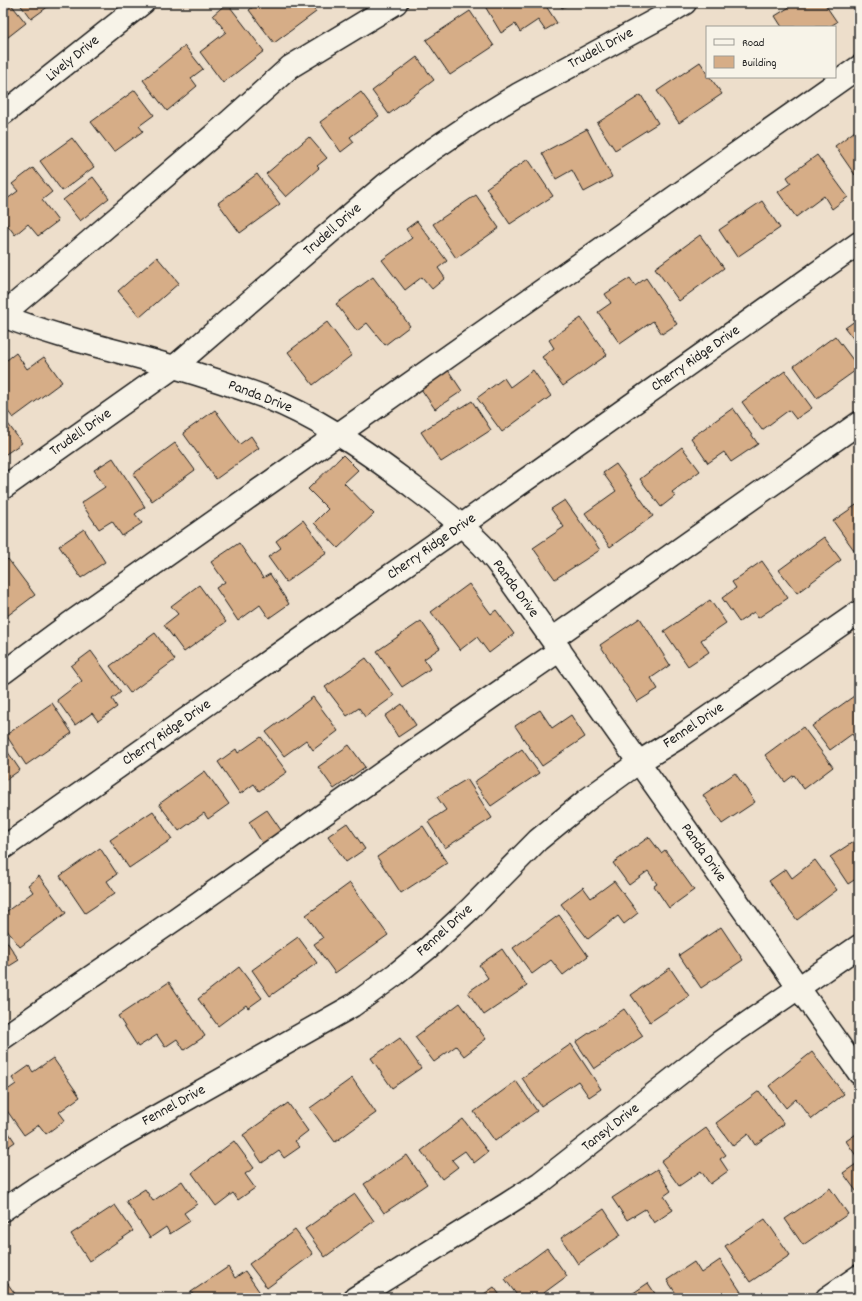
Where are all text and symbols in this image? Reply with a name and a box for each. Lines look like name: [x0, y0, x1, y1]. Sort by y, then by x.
street label: Trudell Drive: [564, 22, 638, 75]
legend: [706, 26, 836, 78]
street label: Lively Drive: [41, 30, 105, 88]
text: Road: [742, 35, 764, 52]
text: Building: [742, 55, 777, 72]
street label: Trudell Drive: [299, 198, 367, 262]
street label: Cherry Ridge Drive: [647, 320, 745, 398]
street label: Panda Drive: [225, 375, 296, 419]
street label: Trudell Drive: [46, 403, 117, 462]
street label: Cherry Ridge Drive: [383, 508, 481, 586]
street label: Panda Drive: [486, 555, 544, 623]
street label: Cherry Ridge Drive: [118, 694, 216, 772]
street label: Fennel Drive: [659, 697, 729, 755]
street label: Panda Drive: [675, 819, 732, 887]
street label: Fennel Drive: [412, 899, 479, 962]
street label: Fennel Drive: [138, 1079, 210, 1133]
street label: Tansyl Drive: [577, 1098, 645, 1158]

